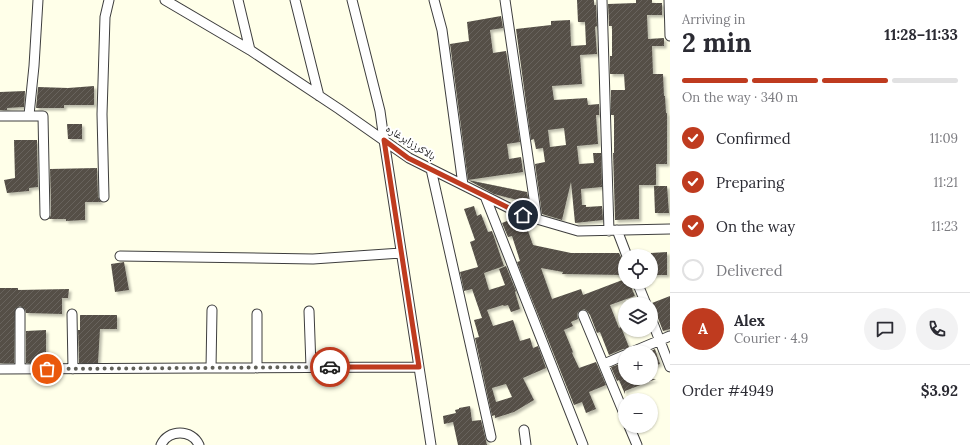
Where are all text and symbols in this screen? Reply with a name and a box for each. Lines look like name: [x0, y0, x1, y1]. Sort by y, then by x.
text: Arriving in: [682, 11, 745, 28]
text: 11:28–11:33: [884, 25, 958, 44]
text: 2 min: [682, 26, 752, 59]
text: On the way · 340 m: [682, 89, 798, 106]
street label: بالاکرززابرغاره: [383, 121, 439, 163]
icon: check: [682, 127, 704, 149]
text: Confirmed: [716, 129, 791, 148]
text: 11:09: [930, 130, 958, 147]
icon: check: [682, 171, 704, 193]
text: Preparing: [716, 173, 784, 192]
text: 11:21: [934, 174, 958, 191]
pin: [506, 198, 540, 232]
icon: home: [512, 204, 534, 226]
icon: check: [682, 215, 704, 237]
text: On the way: [716, 217, 795, 236]
text: 11:23: [931, 218, 958, 235]
map controls: [618, 249, 658, 433]
button: locate: [618, 249, 658, 289]
text: Delivered: [716, 261, 783, 280]
button: layers: [618, 297, 658, 337]
button: chat: [864, 308, 906, 350]
button: phone: [916, 308, 958, 350]
text: Alex: [734, 311, 765, 330]
text: A: [698, 319, 708, 338]
text: Courier · 4.9: [734, 330, 808, 347]
button: +: [618, 345, 658, 385]
courier: [310, 347, 350, 387]
pin: [30, 352, 64, 386]
icon: car: [319, 356, 341, 378]
icon: bag: [36, 358, 58, 380]
text: Order #4949: [682, 381, 774, 400]
text: $3.92: [921, 381, 958, 400]
button: −: [618, 393, 658, 433]

